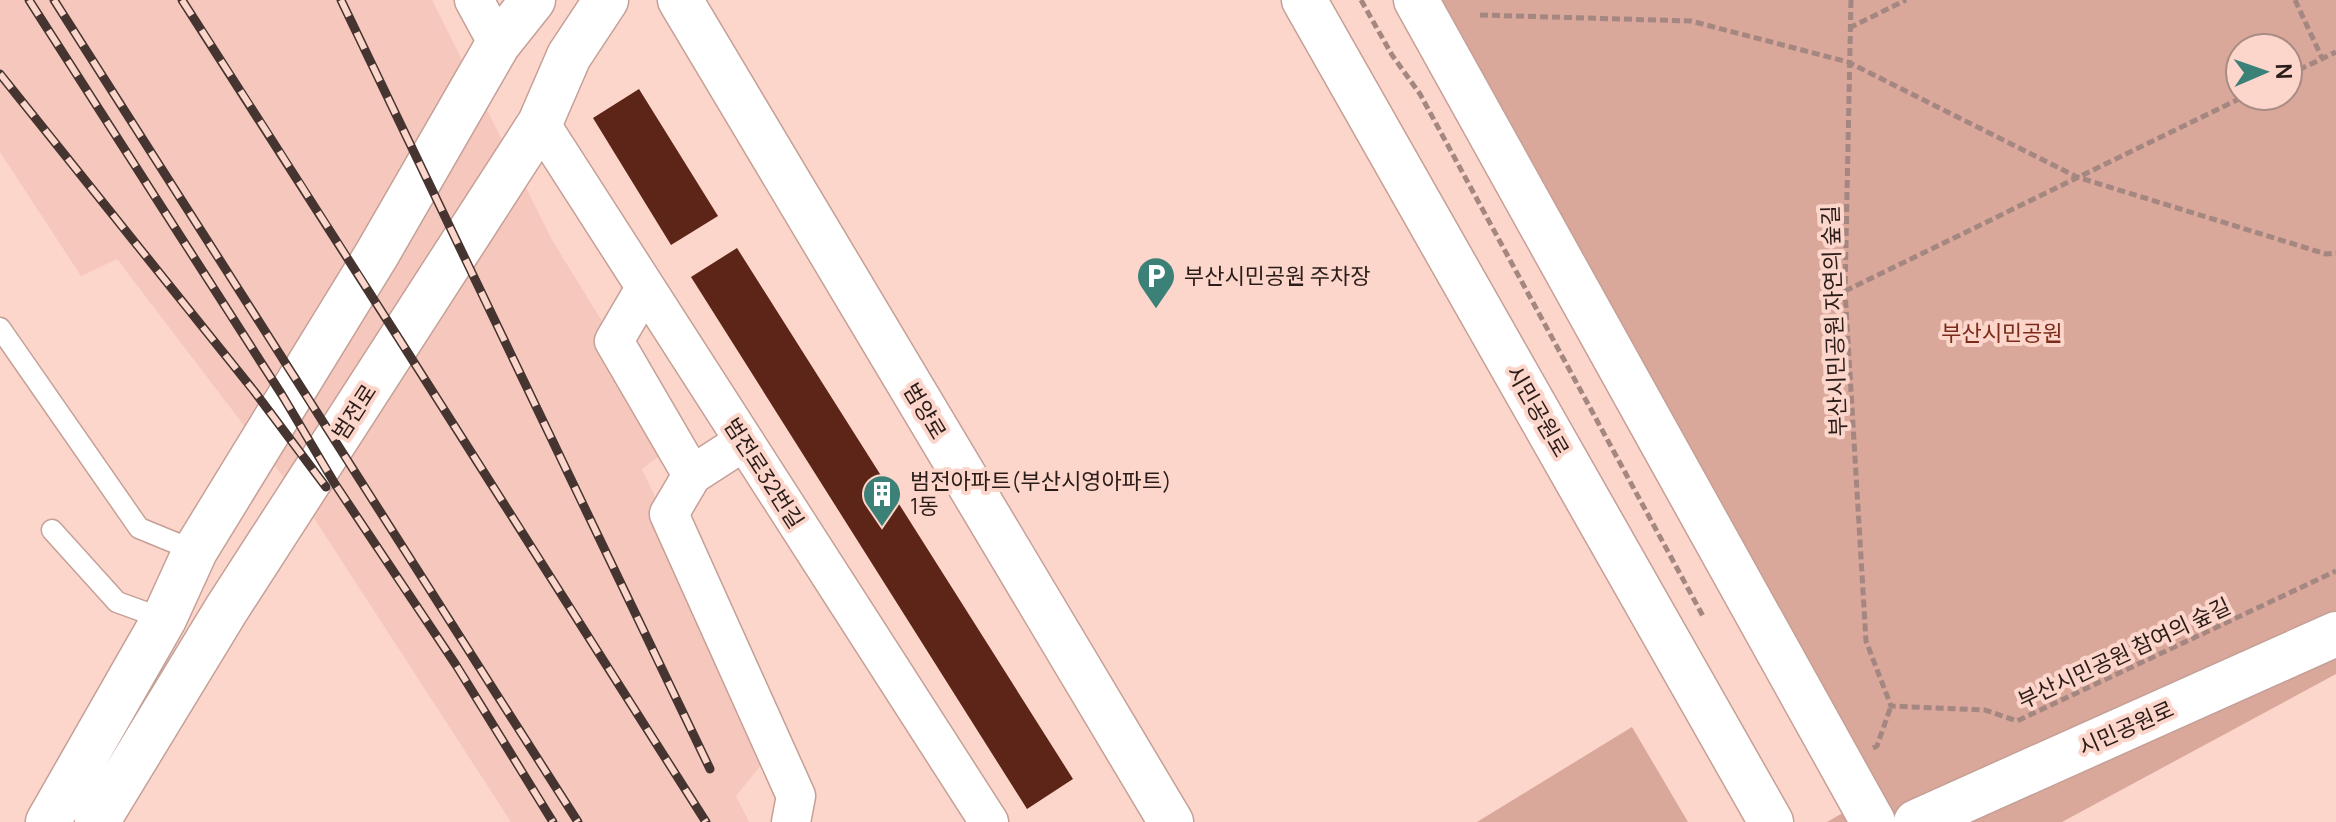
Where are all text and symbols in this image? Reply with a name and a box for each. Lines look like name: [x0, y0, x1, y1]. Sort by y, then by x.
north arrow: [2224, 32, 2304, 112]
text: N: [2269, 63, 2299, 80]
street label: 부산시민공원 자연의 숲길: [1815, 205, 1853, 437]
parking icon: 부산시민공원 주차장: [1135, 255, 1177, 310]
place label: 부산시민공원 주차장: [1184, 261, 1371, 291]
park label: 부산시민공원: [1941, 318, 2063, 348]
street label: 시민공원로: [1500, 360, 1576, 462]
street label: 범양로: [897, 377, 953, 445]
street label: 범전로: [325, 378, 383, 446]
street label: 범전로32번길: [717, 412, 811, 534]
place label: 범전아파트(부산시영아파트) 1동: [910, 466, 1172, 521]
building icon: 범전아파트(부산시영아파트) 1동: [861, 473, 903, 528]
street label: 부산시민공원 참여의 숲길: [2013, 590, 2235, 716]
street label: 시민공원로: [2074, 694, 2178, 762]

